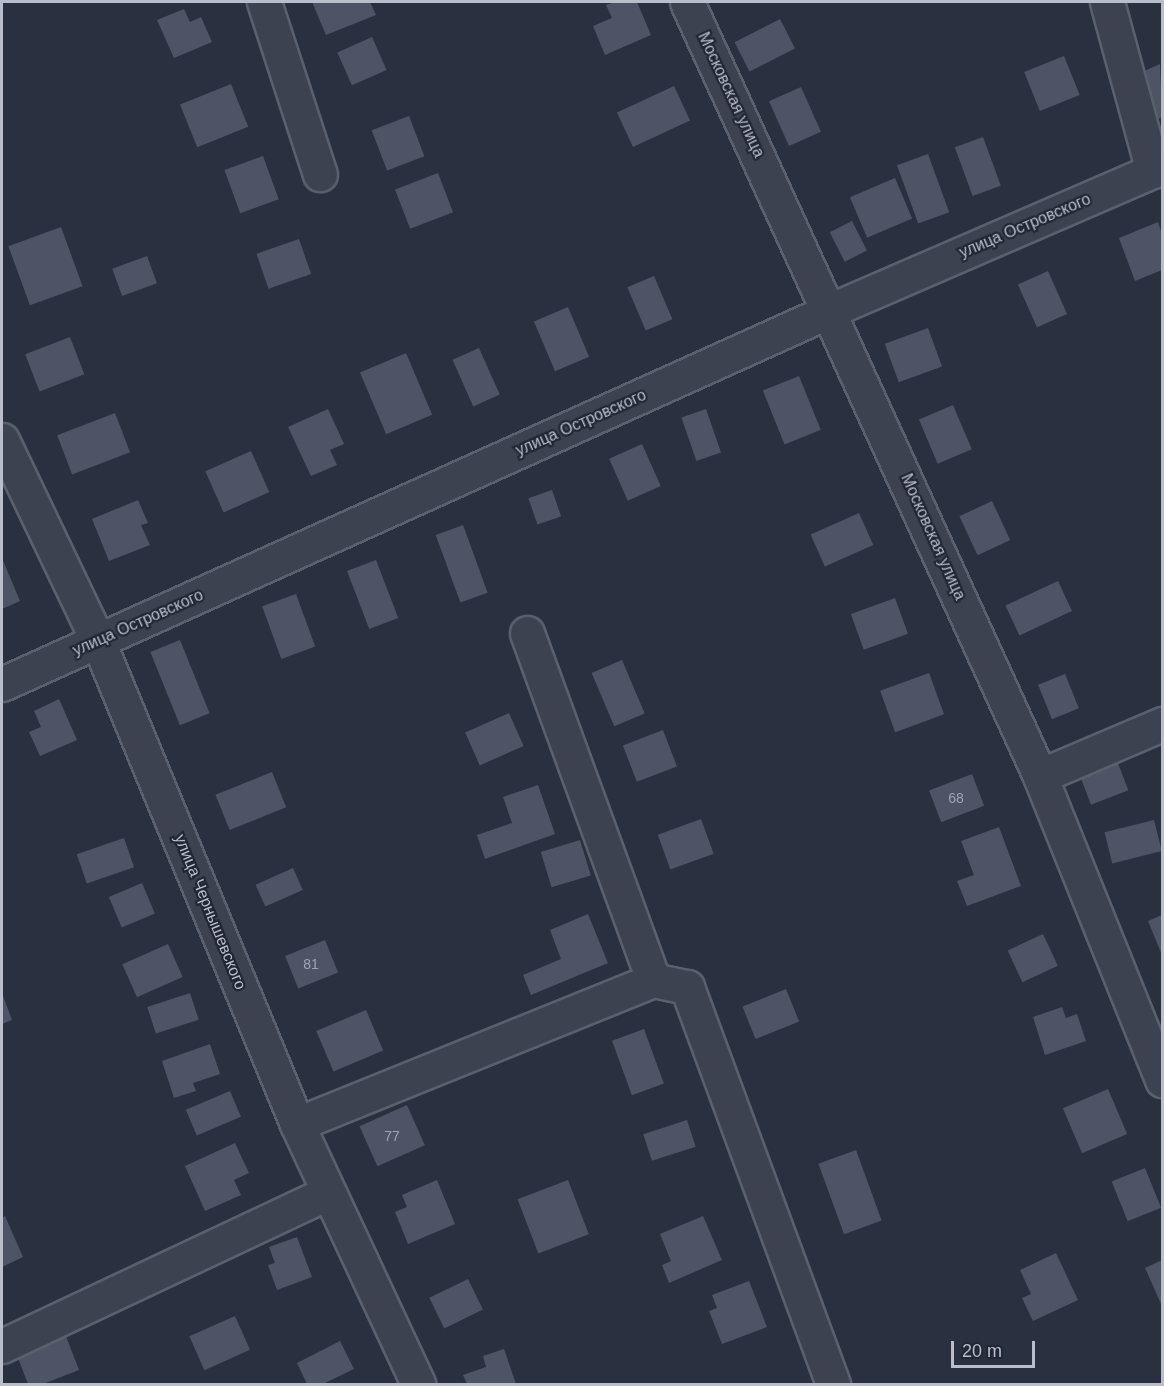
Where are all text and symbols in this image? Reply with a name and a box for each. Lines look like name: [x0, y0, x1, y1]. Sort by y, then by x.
street label: Московская улица: [694, 29, 768, 161]
street label: улица Островского: [956, 190, 1094, 262]
street label: улица Островского: [513, 386, 649, 460]
street label: Московская улица: [897, 471, 969, 603]
street label: улица Островского: [70, 586, 206, 660]
house number: 68: [948, 790, 964, 806]
street label: улица Чернышевского: [170, 832, 250, 992]
house number: 81: [303, 956, 319, 972]
house number: 77: [384, 1128, 400, 1144]
scale bar: [954, 1329, 1038, 1367]
text: 20 m: [962, 1341, 1002, 1361]

